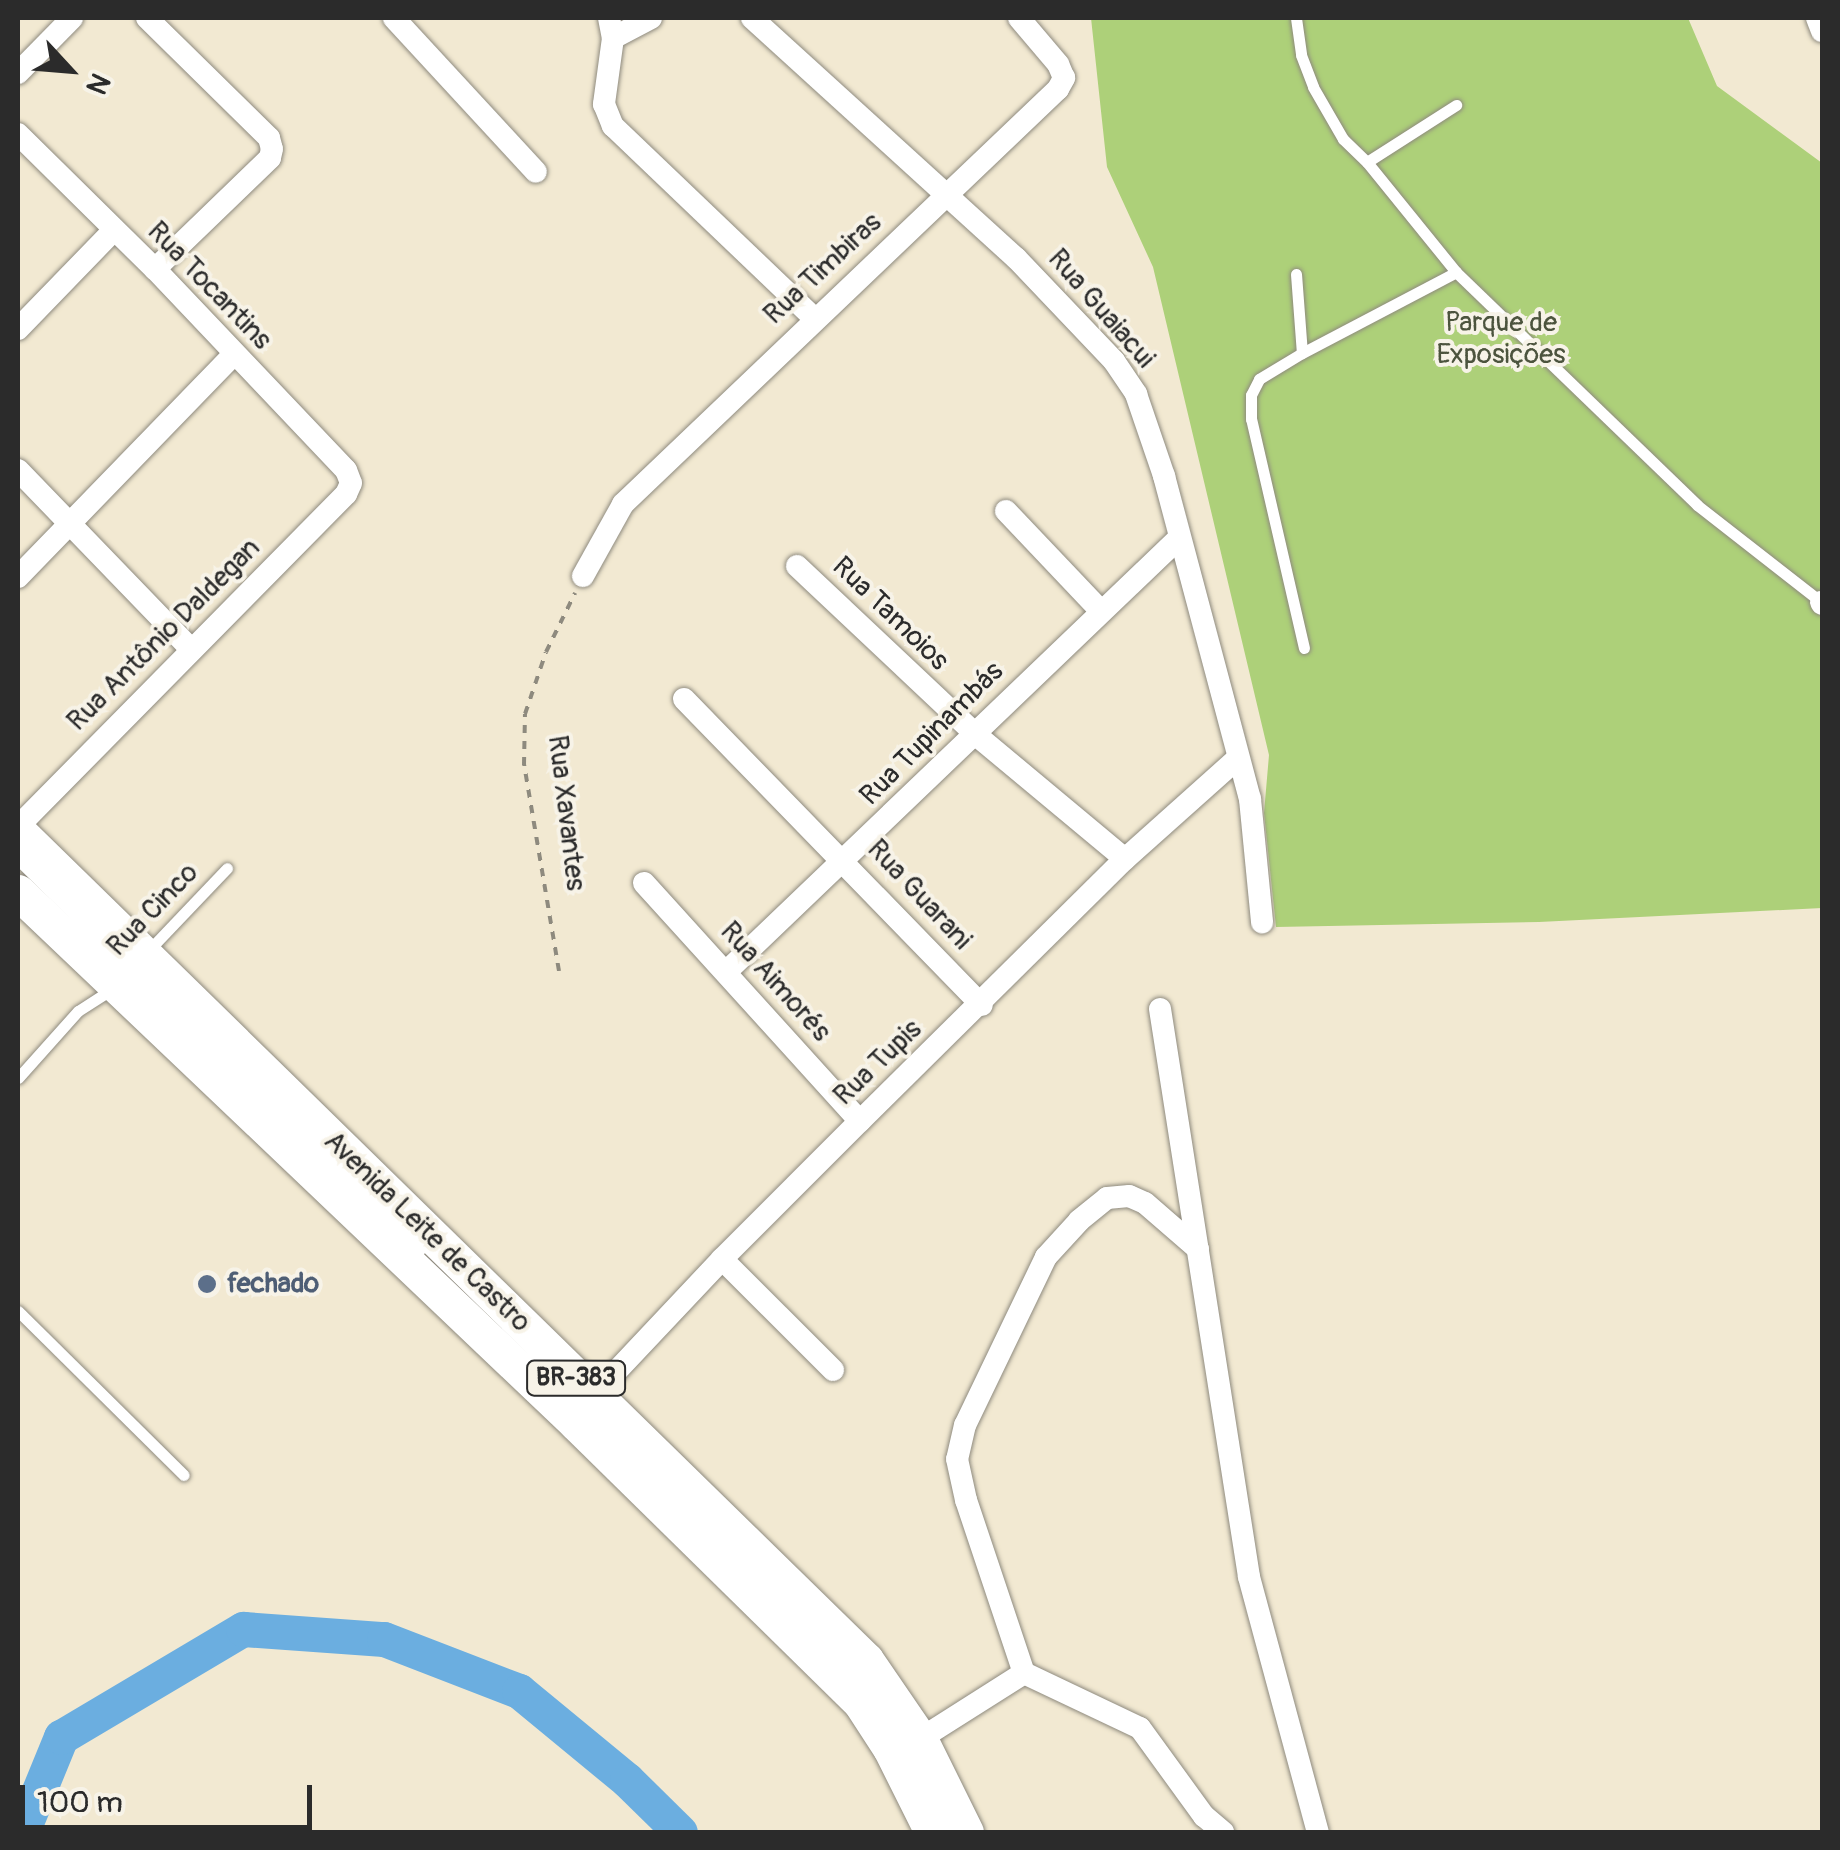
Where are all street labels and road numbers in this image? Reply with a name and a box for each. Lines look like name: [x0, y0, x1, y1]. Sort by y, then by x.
street label: Rua Timbiras: [757, 206, 889, 332]
street label: Rua Tocantins: [140, 215, 278, 357]
street label: Rua Guaiacui: [1040, 243, 1162, 375]
street label: Rua Antônio Daldegan: [61, 532, 267, 738]
street label: Rua Tamoios: [825, 550, 955, 678]
street label: Rua Tupinambás: [853, 655, 1011, 813]
street label: Rua Xavantes: [540, 733, 592, 893]
street label: Rua Guarani: [860, 833, 978, 957]
street label: Rua Cinco: [100, 856, 206, 964]
street label: Rua Aimorés: [713, 915, 837, 1049]
street label: Rua Tupis: [827, 1013, 929, 1113]
street label: Avenida Leite de Castro: [317, 1125, 537, 1339]
road number: BR-383: [526, 1358, 626, 1398]

